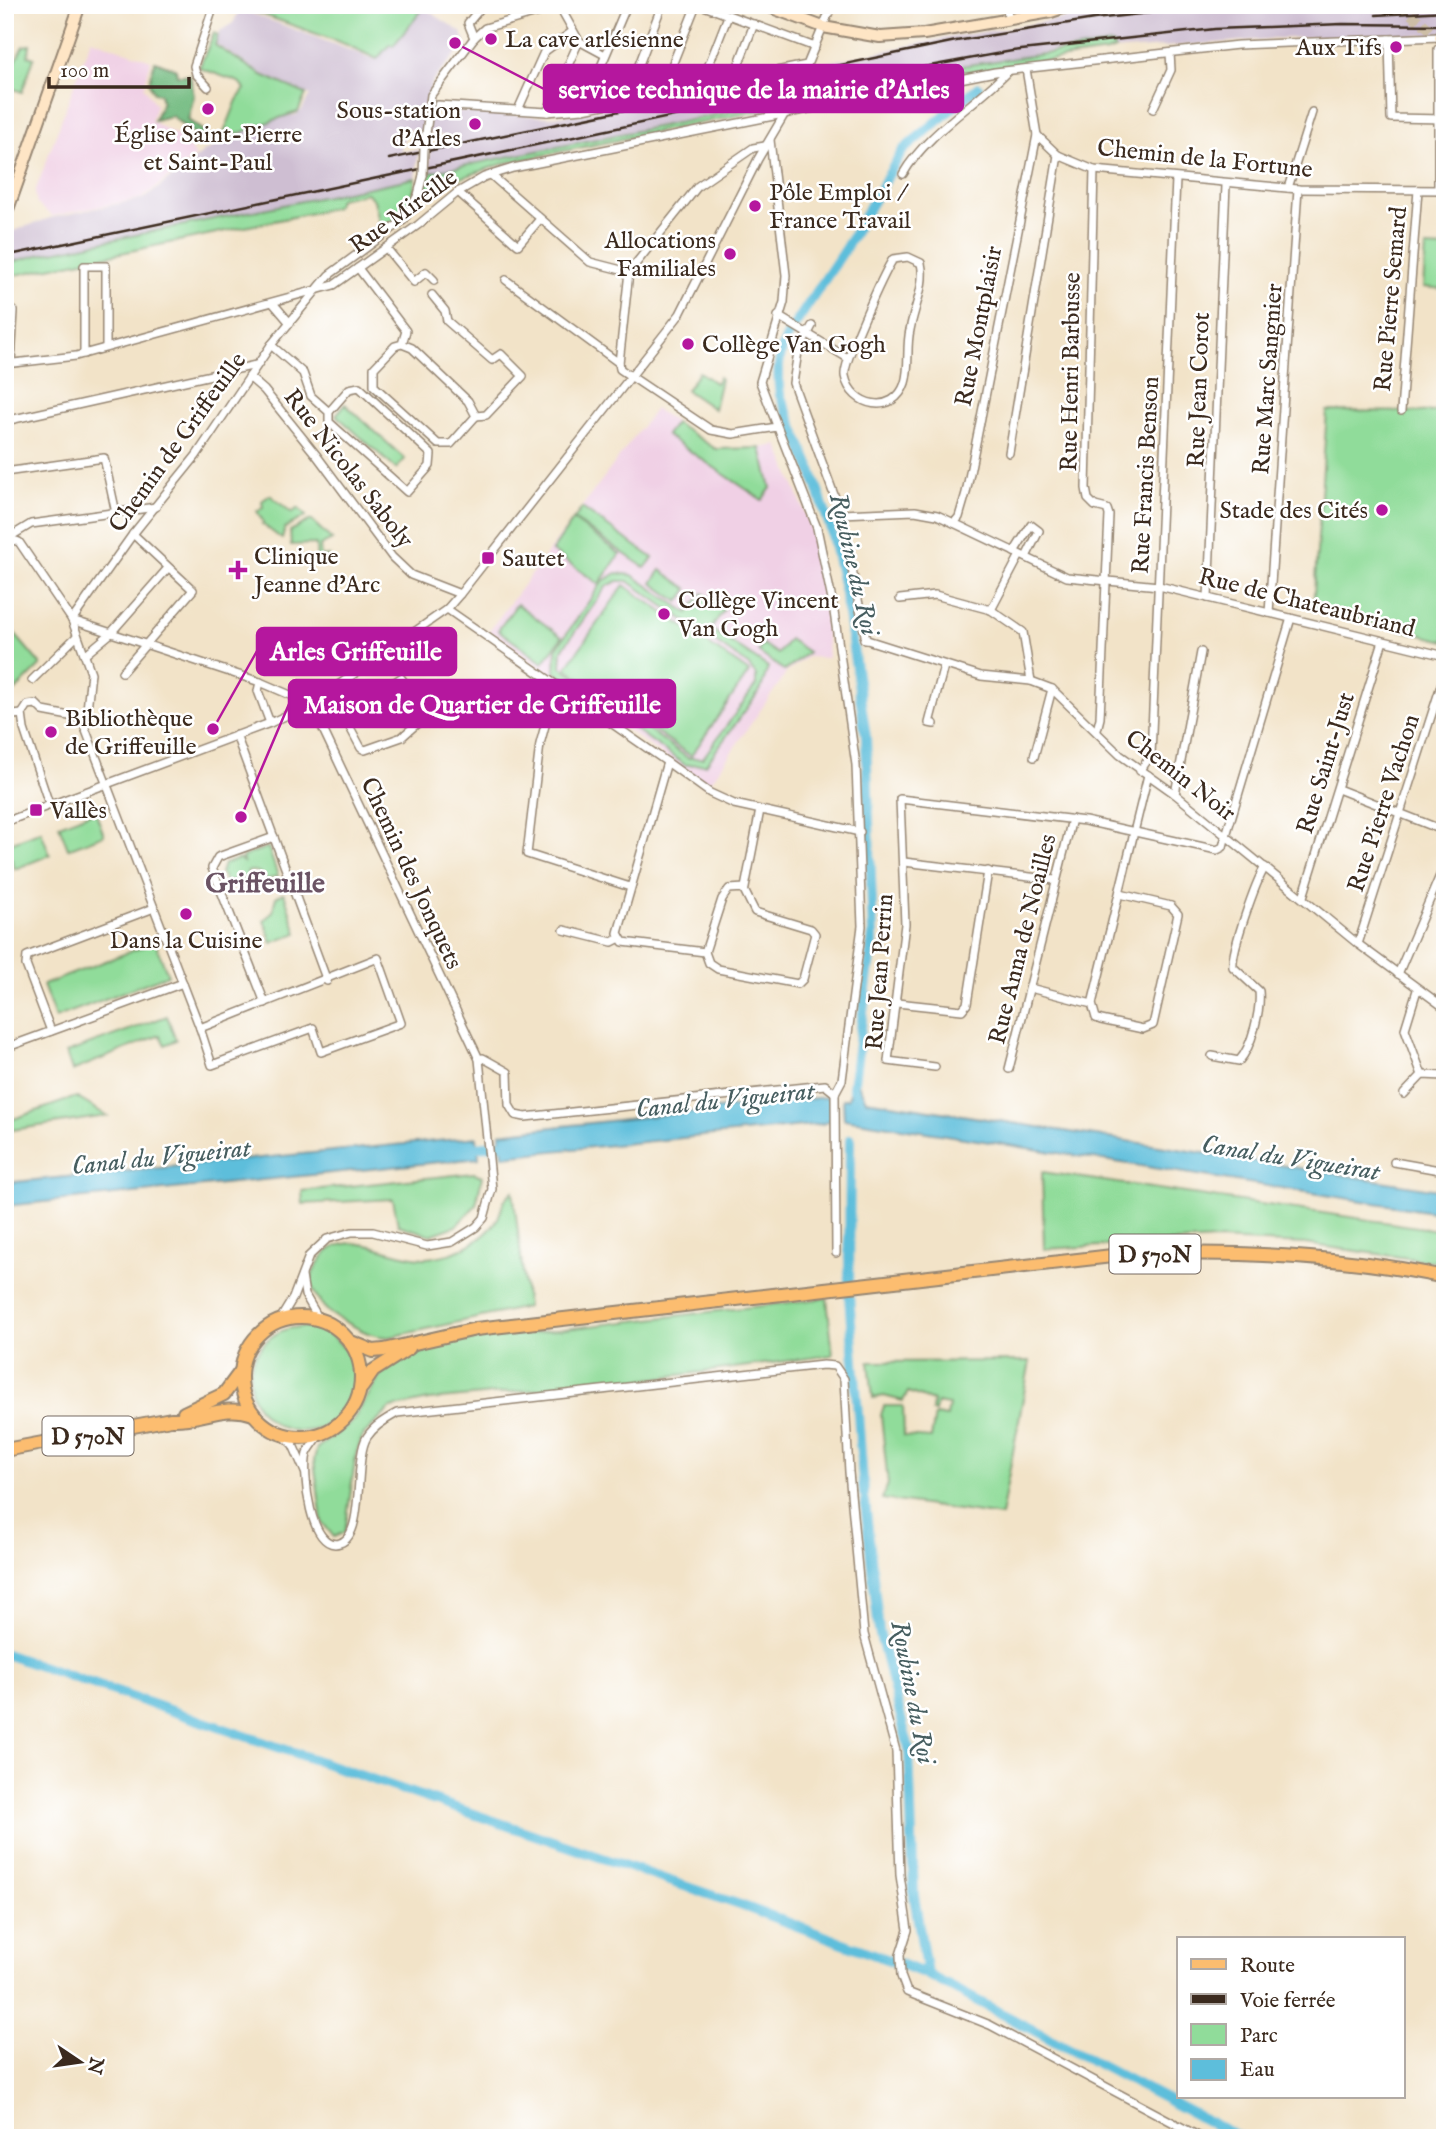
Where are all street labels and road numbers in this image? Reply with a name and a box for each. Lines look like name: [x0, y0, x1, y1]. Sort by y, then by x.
street label: Chemin de la Fortune: [1096, 133, 1314, 186]
street label: Rue Mireille: [344, 163, 464, 262]
street label: Rue Pierre Semard: [1368, 205, 1415, 393]
street label: Rue Montplaisir: [949, 243, 1010, 409]
street label: Rue Henri Barbusse: [1054, 272, 1089, 472]
street label: Rue Marc Sangnier: [1246, 282, 1291, 476]
street label: Rue Jean Corot: [1181, 312, 1218, 468]
street label: Chemin de Griffeuille: [102, 347, 254, 539]
street label: Rue Francis Benson: [1126, 375, 1167, 575]
street label: Rue Nicolas Saboly: [276, 383, 420, 555]
street label: Rue de Chateaubriand: [1195, 562, 1418, 645]
street label: Rue Saint-Just: [1290, 689, 1363, 838]
street label: Rue Pierre Vachon: [1341, 710, 1428, 896]
street label: Chemin Noir: [1119, 723, 1242, 829]
street label: Chemin des Jonquets: [353, 773, 469, 975]
street label: Rue Anna de Noailles: [982, 831, 1065, 1048]
street label: Rue Jean Perrin: [860, 893, 901, 1051]
road number: D 570N: [1110, 1234, 1200, 1274]
road number: D 570N: [42, 1416, 134, 1456]

